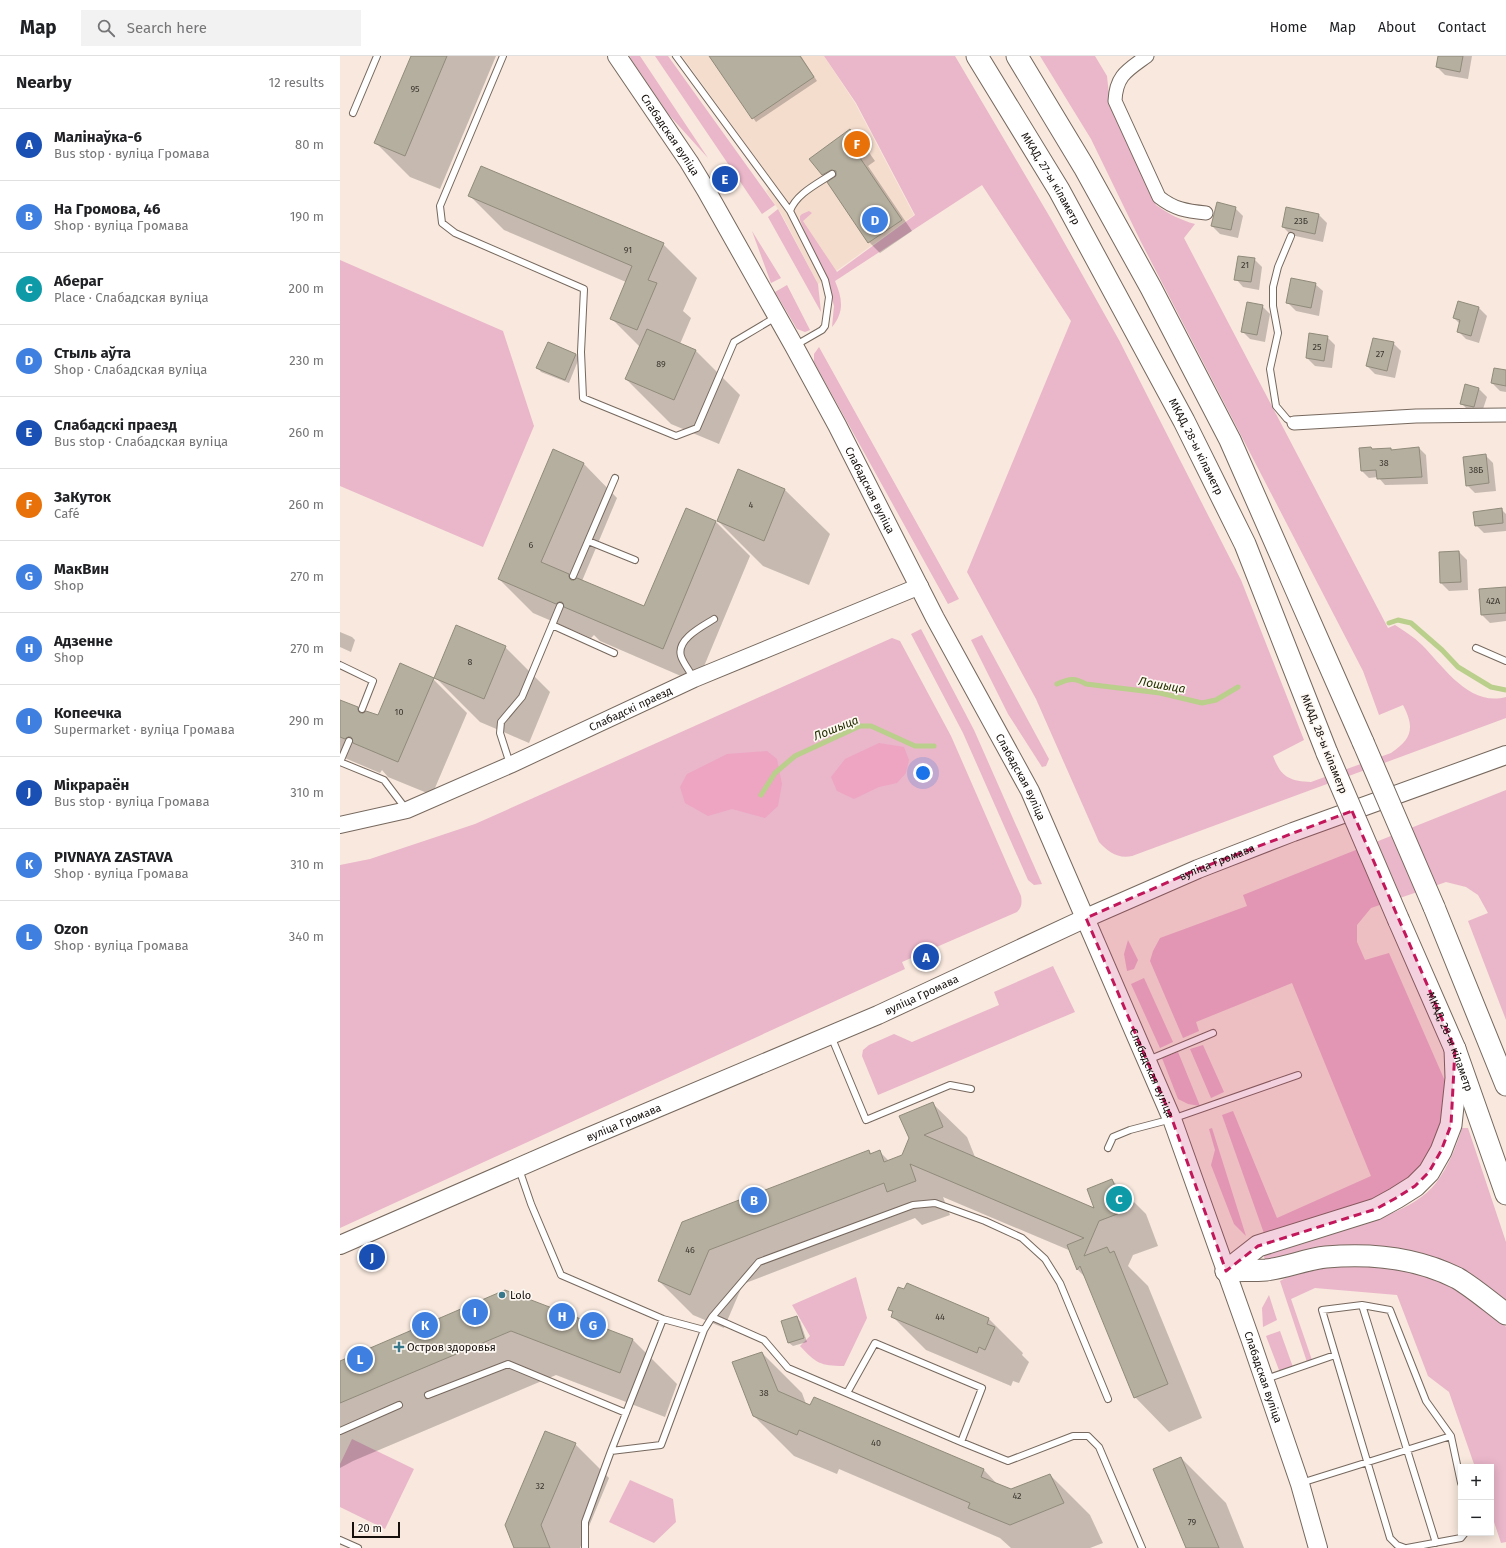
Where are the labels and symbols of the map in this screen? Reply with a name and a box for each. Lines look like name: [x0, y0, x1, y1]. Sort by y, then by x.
house number: 95: [410, 84, 420, 94]
street label: Слабадская вуліца: [638, 91, 702, 178]
pin: F: [844, 129, 870, 159]
street label: МКАД, 27-ы кіламетр: [1019, 130, 1083, 227]
pin: E: [712, 164, 738, 194]
pin: D: [862, 205, 888, 235]
house number: 23Б: [1294, 216, 1308, 226]
house number: 91: [624, 245, 632, 255]
house number: 21: [1241, 260, 1249, 270]
house number: 25: [1313, 342, 1322, 352]
house number: 27: [1376, 349, 1384, 359]
house number: 89: [656, 359, 666, 369]
street label: МКАД, 28-ы кіламетр: [1166, 396, 1226, 497]
street label: Слабадская вуліца: [843, 444, 898, 536]
house number: 38: [1379, 458, 1389, 468]
house number: 38Б: [1469, 465, 1483, 475]
house number: 4: [749, 500, 754, 510]
house number: 6: [529, 540, 534, 550]
house number: 42А: [1486, 596, 1501, 606]
house number: 8: [468, 657, 473, 667]
water label: Лошыца: [1136, 674, 1187, 696]
street label: Слабадскі праезд: [587, 684, 674, 734]
street label: МКАД, 28-ы кіламетр: [1298, 692, 1350, 796]
house number: 10: [395, 707, 403, 717]
water label: Лошыца: [811, 713, 861, 744]
street label: Слабадская вуліца: [993, 731, 1048, 822]
your location: [913, 763, 933, 783]
street label: вуліца Громава: [1177, 841, 1257, 883]
pin: A: [913, 942, 939, 972]
street label: вуліца Громава: [882, 972, 961, 1018]
street label: МКАД, 28-ы кіламетр: [1424, 990, 1476, 1093]
street label: Слабадская вуліца: [1127, 1026, 1177, 1120]
street label: вуліца Громава: [584, 1101, 663, 1144]
pin: C: [1106, 1184, 1132, 1214]
pin: B: [741, 1185, 767, 1215]
pin: J: [359, 1242, 385, 1272]
house number: 46: [685, 1245, 695, 1255]
place label: Lolo: [510, 1289, 531, 1302]
marker: Lolo: [497, 1290, 507, 1300]
pin: I: [462, 1297, 488, 1327]
pin: H: [549, 1301, 575, 1331]
pin: K: [412, 1310, 438, 1340]
pin: G: [580, 1310, 606, 1340]
house number: 44: [935, 1312, 945, 1322]
street label: Слабадская вуліца: [1242, 1330, 1285, 1425]
place label: Остров здоровья: [407, 1341, 496, 1354]
marker: Остров здоровья: [394, 1342, 404, 1352]
pin: L: [347, 1344, 373, 1374]
house number: 38: [759, 1388, 769, 1398]
house number: 40: [871, 1438, 881, 1448]
house number: 32: [536, 1481, 544, 1491]
house number: 42: [1012, 1491, 1022, 1501]
house number: 79: [1188, 1517, 1197, 1527]
scale bar: [352, 1520, 400, 1539]

